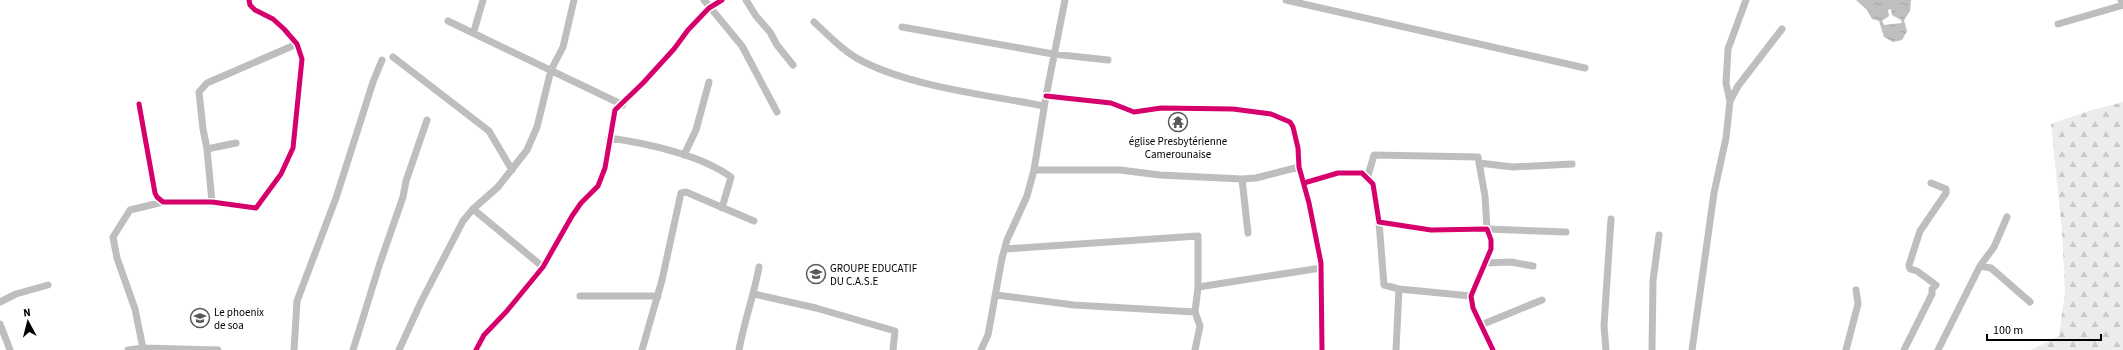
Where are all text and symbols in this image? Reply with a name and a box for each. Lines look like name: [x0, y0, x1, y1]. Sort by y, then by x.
temple icon: église Presbytérienne Camerounaise: [1167, 111, 1189, 133]
place label: église Presbytérienne Camerounaise: [1129, 134, 1228, 162]
place label: GROUPE EDUCATIF DU C.A.S.E: [830, 261, 918, 289]
school or university icon: GROUPE EDUCATIF DU C.A.S.E: [805, 263, 827, 285]
north arrow: [8, 302, 48, 342]
text: N: [22, 305, 31, 320]
place label: Le phoenix de soa: [214, 305, 264, 333]
school or university icon: Le phoenix de soa: [189, 307, 211, 329]
scale bar: [1987, 316, 2101, 342]
text: 100 m: [1993, 322, 2023, 339]

